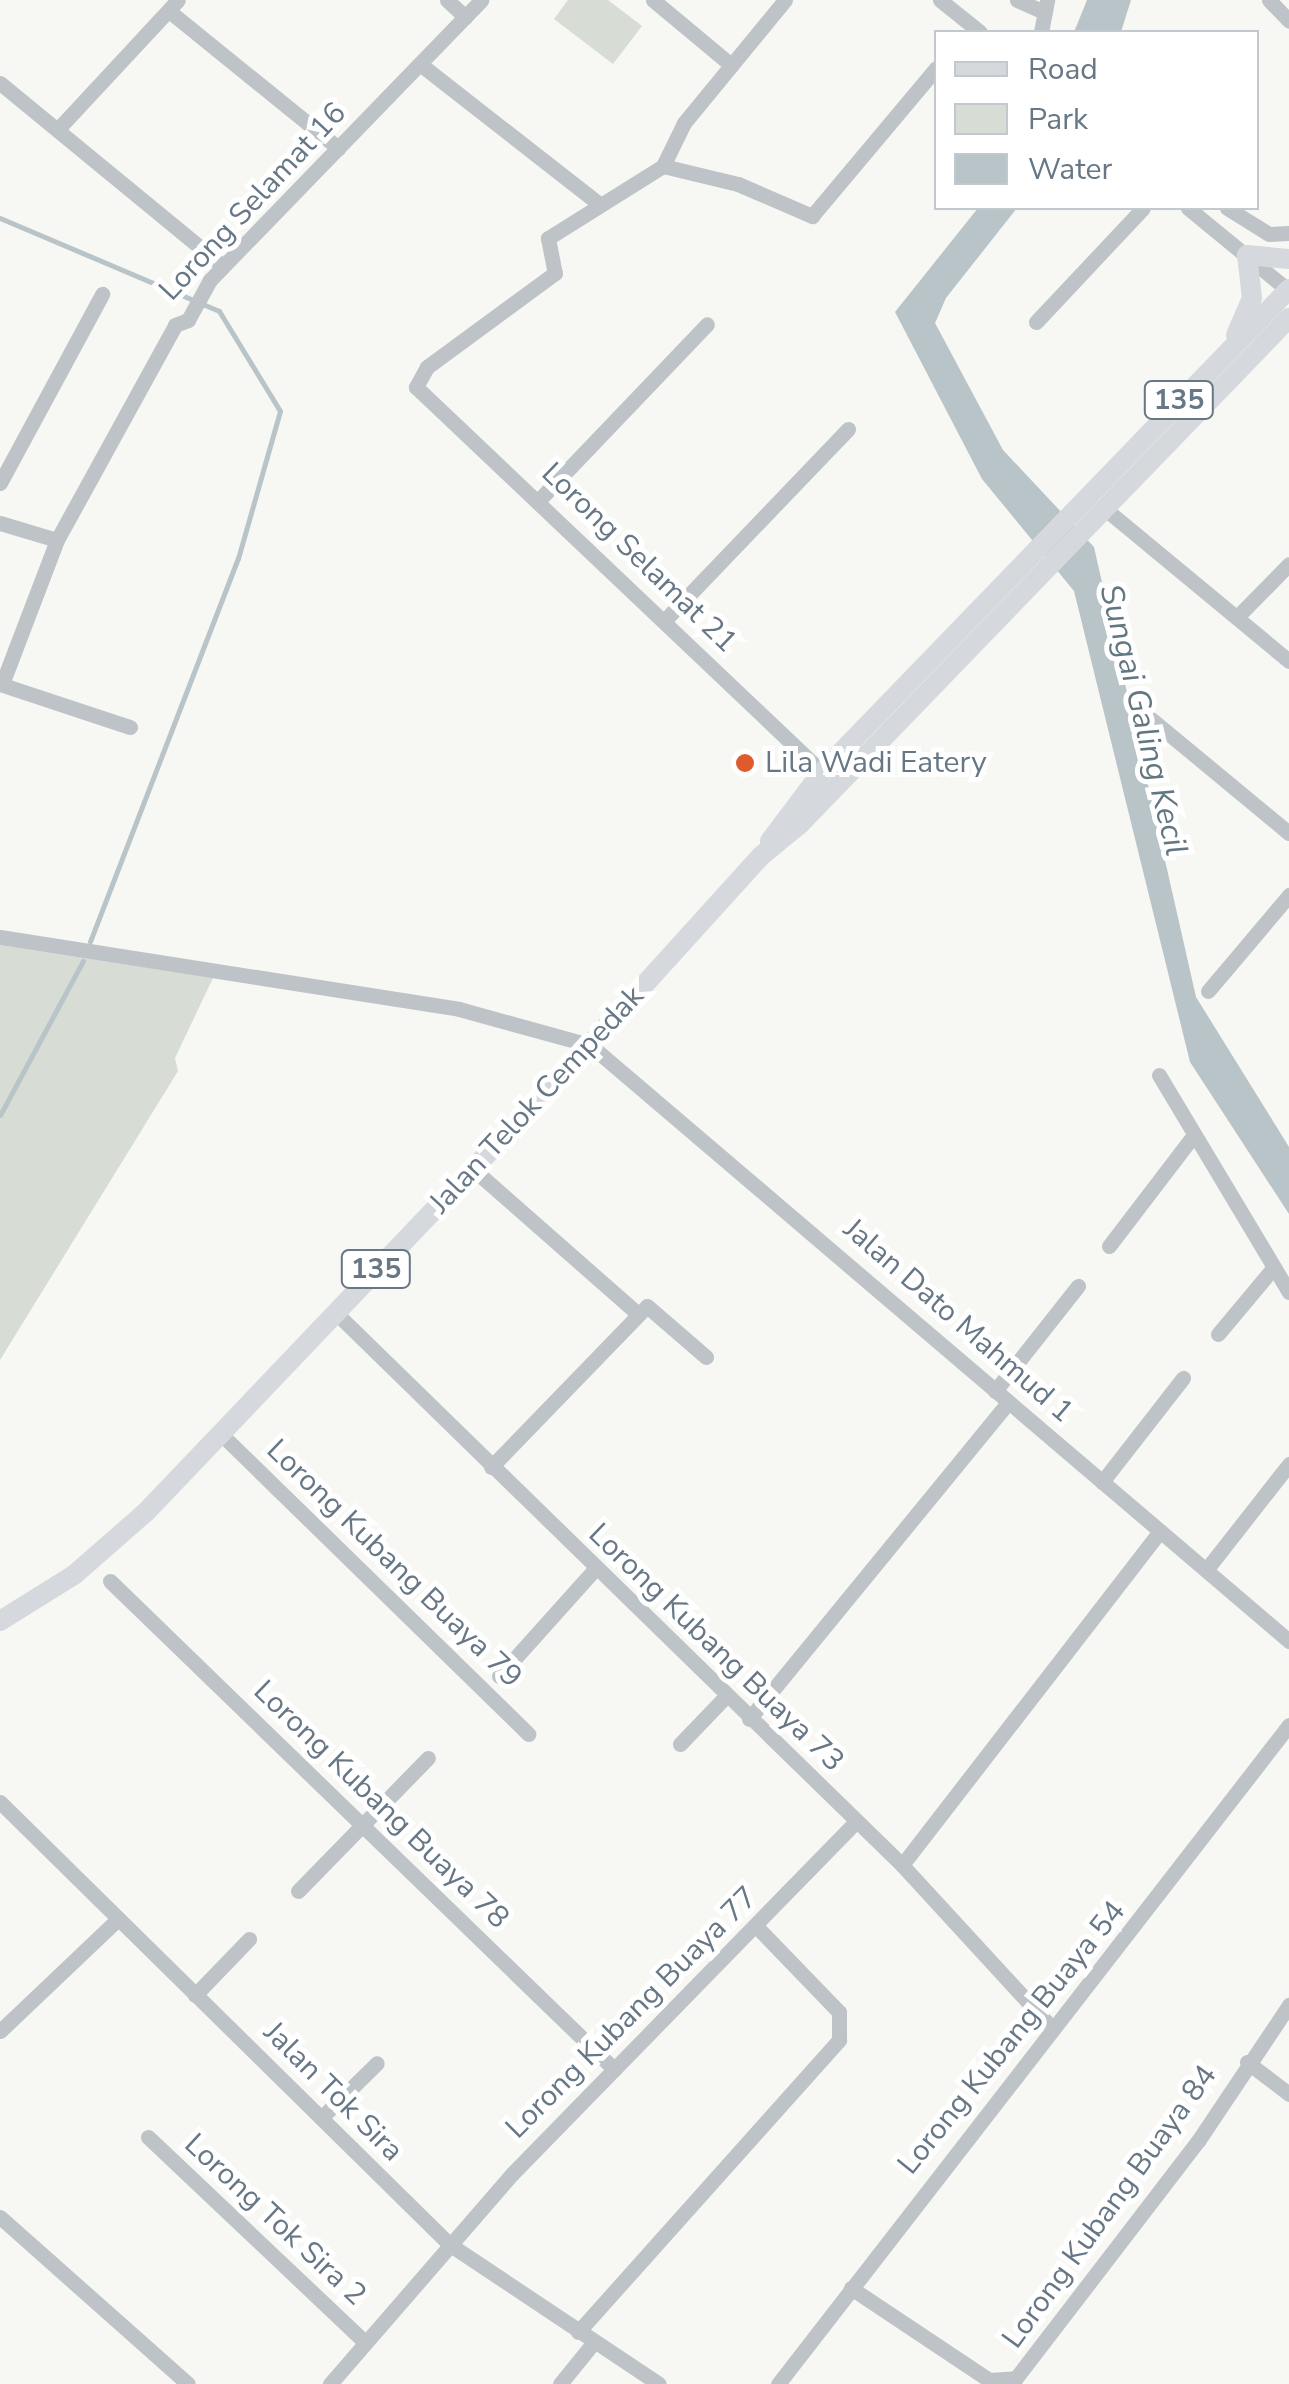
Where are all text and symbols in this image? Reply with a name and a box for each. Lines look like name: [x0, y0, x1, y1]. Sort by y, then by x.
legend: [934, 30, 1259, 210]
text: Road: [1028, 49, 1098, 90]
street label: Lorong Selamat 16: [152, 96, 354, 308]
text: Park: [1028, 99, 1088, 140]
text: Water: [1028, 149, 1112, 190]
road number: 135: [1142, 377, 1216, 423]
street label: Lorong Selamat 21: [534, 456, 744, 660]
water label: Sungai Galing Kecil: [1091, 581, 1195, 859]
place label: Lila Wadi Eatery: [765, 745, 987, 781]
marker: Lila Wadi Eatery: [734, 752, 756, 774]
street label: Jalan Telok Cempedak: [422, 979, 652, 1221]
street label: Jalan Dato Mahmud 1: [836, 1212, 1080, 1430]
road number: 135: [338, 1246, 414, 1292]
street label: Lorong Kubang Buaya 79: [259, 1433, 529, 1695]
street label: Lorong Kubang Buaya 73: [581, 1517, 851, 1779]
street label: Lorong Kubang Buaya 78: [246, 1674, 516, 1936]
street label: Lorong Kubang Buaya 77: [499, 1880, 765, 2146]
street label: Lorong Kubang Buaya 54: [891, 1894, 1133, 2182]
street label: Jalan Tok Sira: [256, 2015, 410, 2169]
street label: Lorong Kubang Buaya 84: [995, 2058, 1225, 2356]
street label: Lorong Tok Sira 2: [177, 2127, 373, 2313]

